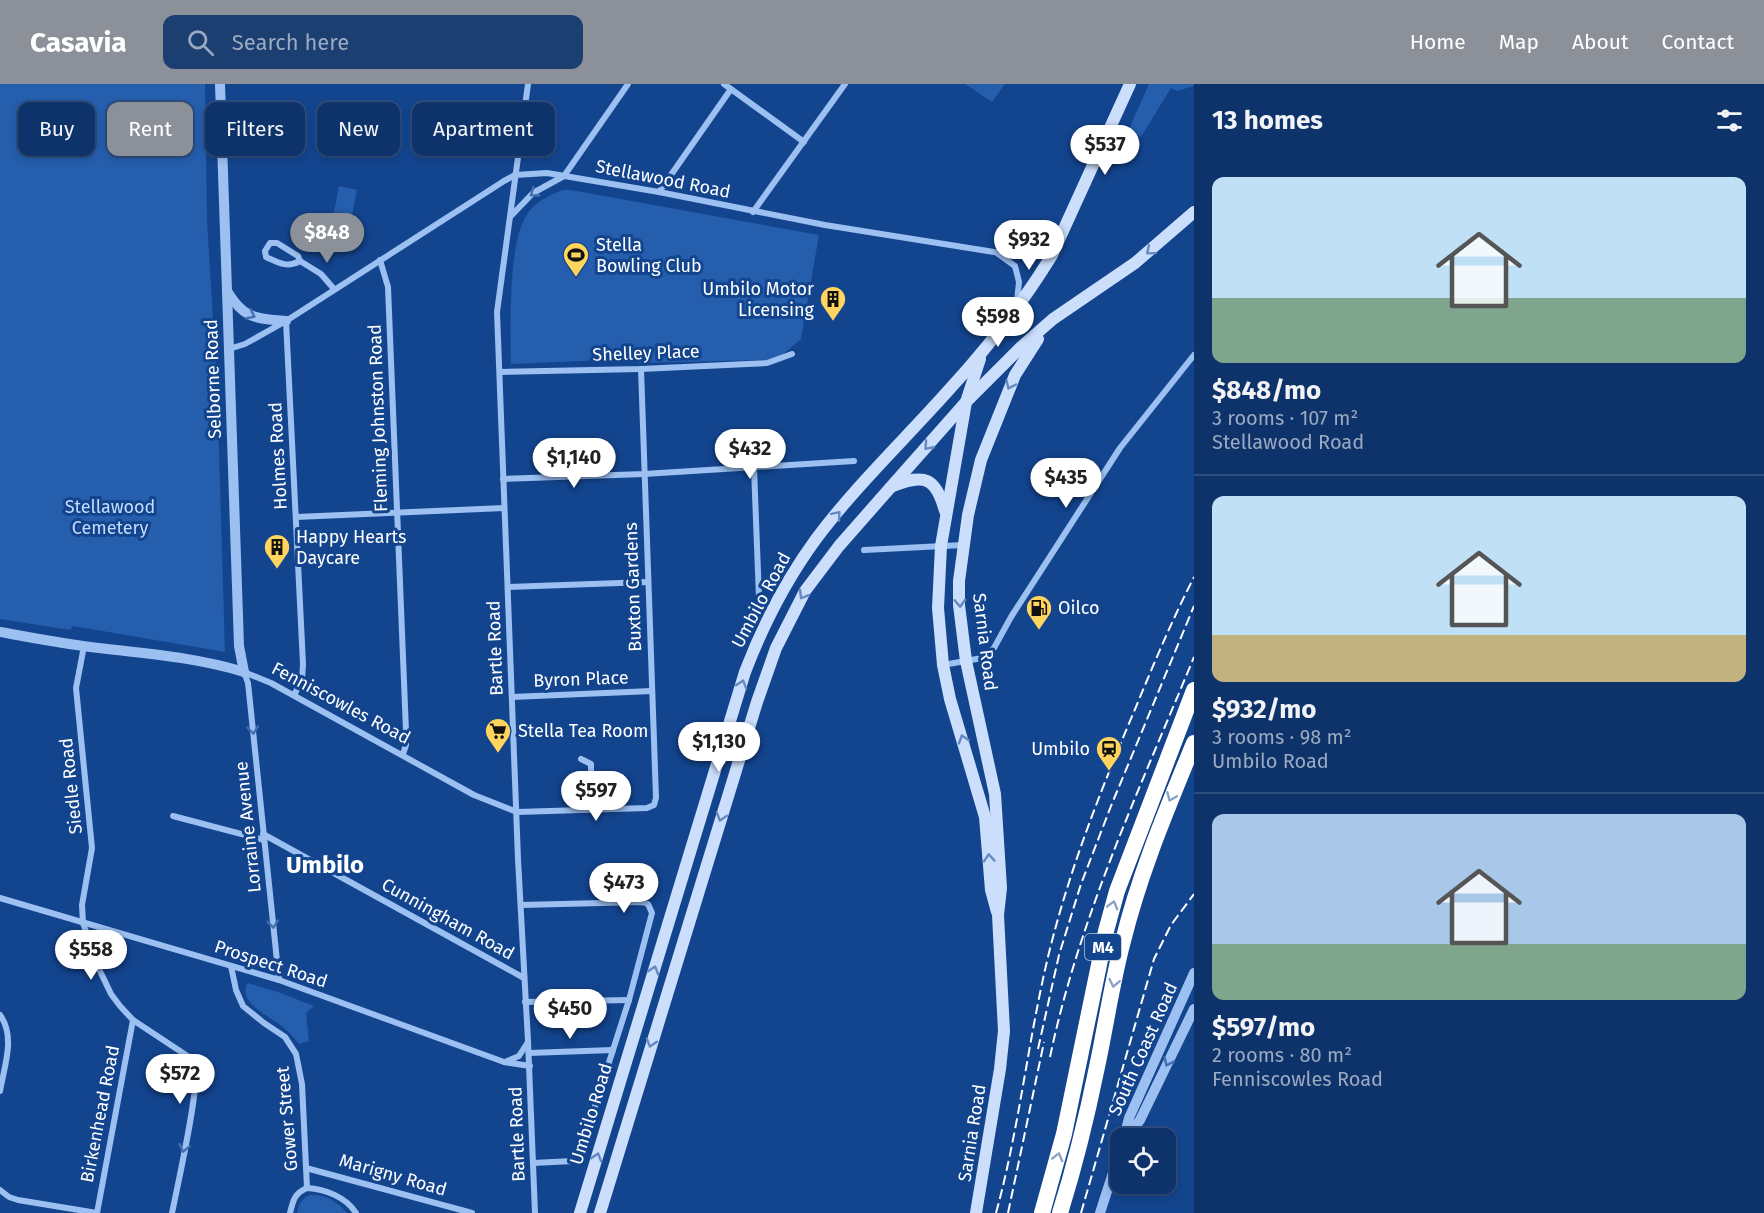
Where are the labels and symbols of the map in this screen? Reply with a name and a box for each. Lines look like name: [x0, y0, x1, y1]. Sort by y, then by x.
pin: $537: [1069, 125, 1141, 176]
street label: Stellawood Road: [594, 155, 732, 203]
one-way arrow: [530, 186, 541, 197]
pin: $848: [291, 213, 363, 264]
pin: $932: [993, 220, 1065, 271]
place label: Stella Bowling Club: [596, 234, 702, 277]
sports icon: Stella Bowling Club: [561, 240, 591, 278]
one-way arrow: [1146, 244, 1157, 255]
place label: Umbilo Motor Licensing: [702, 278, 815, 321]
building icon: Umbilo Motor Licensing: [818, 284, 848, 322]
pin: $598: [962, 297, 1034, 348]
one-way arrow: [245, 307, 256, 319]
street label: Selborne Road: [200, 319, 226, 439]
street label: Fleming Johnston Road: [364, 324, 392, 512]
street label: Shelley Place: [592, 340, 700, 366]
one-way arrow: [1006, 379, 1018, 390]
street label: Holmes Road: [264, 402, 292, 510]
pin: $432: [714, 429, 786, 480]
pin: $1,140: [525, 438, 623, 489]
one-way arrow: [924, 439, 935, 449]
pin: $435: [1030, 458, 1102, 509]
park label: Stellawood Cemetery: [65, 496, 155, 539]
one-way arrow: [829, 511, 840, 522]
street label: Buxton Gardens: [620, 522, 646, 652]
place label: Happy Hearts Daycare: [296, 526, 406, 569]
building icon: Happy Hearts Daycare: [262, 532, 292, 570]
street label: Umbilo Road: [727, 548, 795, 652]
one-way arrow: [799, 589, 810, 599]
street label: Sarnia Road: [968, 592, 1002, 692]
fuel station icon: Oilco: [1024, 593, 1054, 631]
place label: Oilco: [1058, 597, 1099, 619]
one-way arrow: [953, 599, 966, 608]
street label: Bartle Road: [482, 600, 508, 696]
street label: Fenniscowles Road: [268, 657, 414, 749]
street label: Byron Place: [533, 666, 629, 692]
one-way arrow: [735, 679, 747, 690]
supermarket icon: Stella Tea Room: [483, 716, 513, 754]
place label: Stella Tea Room: [518, 720, 648, 742]
pin: $1,130: [670, 722, 768, 773]
one-way arrow: [246, 725, 259, 734]
one-way arrow: [958, 734, 970, 745]
station icon: Umbilo: [1094, 734, 1124, 772]
street label: Siedle Road: [55, 737, 87, 835]
place label: Umbilo: [1031, 738, 1090, 760]
street label: Lorraine Avenue: [230, 760, 266, 894]
pin: $597: [560, 771, 632, 822]
one-way arrow: [1167, 791, 1179, 802]
one-way arrow: [716, 811, 728, 822]
district label: Umbilo: [286, 851, 364, 879]
one-way arrow: [983, 854, 996, 863]
pin: $473: [588, 863, 660, 914]
street label: Cunningham Road: [378, 873, 518, 965]
one-way arrow: [1106, 900, 1119, 910]
one-way arrow: [266, 919, 279, 928]
pin: $558: [55, 930, 127, 981]
road number: M4: [1085, 934, 1121, 960]
street label: Prospect Road: [212, 935, 330, 993]
one-way arrow: [647, 966, 659, 976]
one-way arrow: [1108, 978, 1121, 988]
street label: South Coast Road: [1104, 979, 1182, 1119]
pin: $450: [534, 989, 606, 1040]
one-way arrow: [646, 1037, 658, 1048]
street label: Birkenhead Road: [76, 1043, 124, 1185]
pin: $572: [144, 1054, 216, 1105]
one-way arrow: [1164, 1055, 1176, 1066]
street label: Umbilo Road: [565, 1061, 617, 1167]
street label: Gower Street: [271, 1065, 303, 1172]
street label: Sarnia Road: [953, 1083, 991, 1183]
street label: Bartle Road: [504, 1086, 530, 1182]
one-way arrow: [178, 1143, 191, 1153]
street label: Marigny Road: [337, 1149, 449, 1201]
one-way arrow: [590, 1152, 602, 1163]
one-way arrow: [1050, 1152, 1063, 1162]

